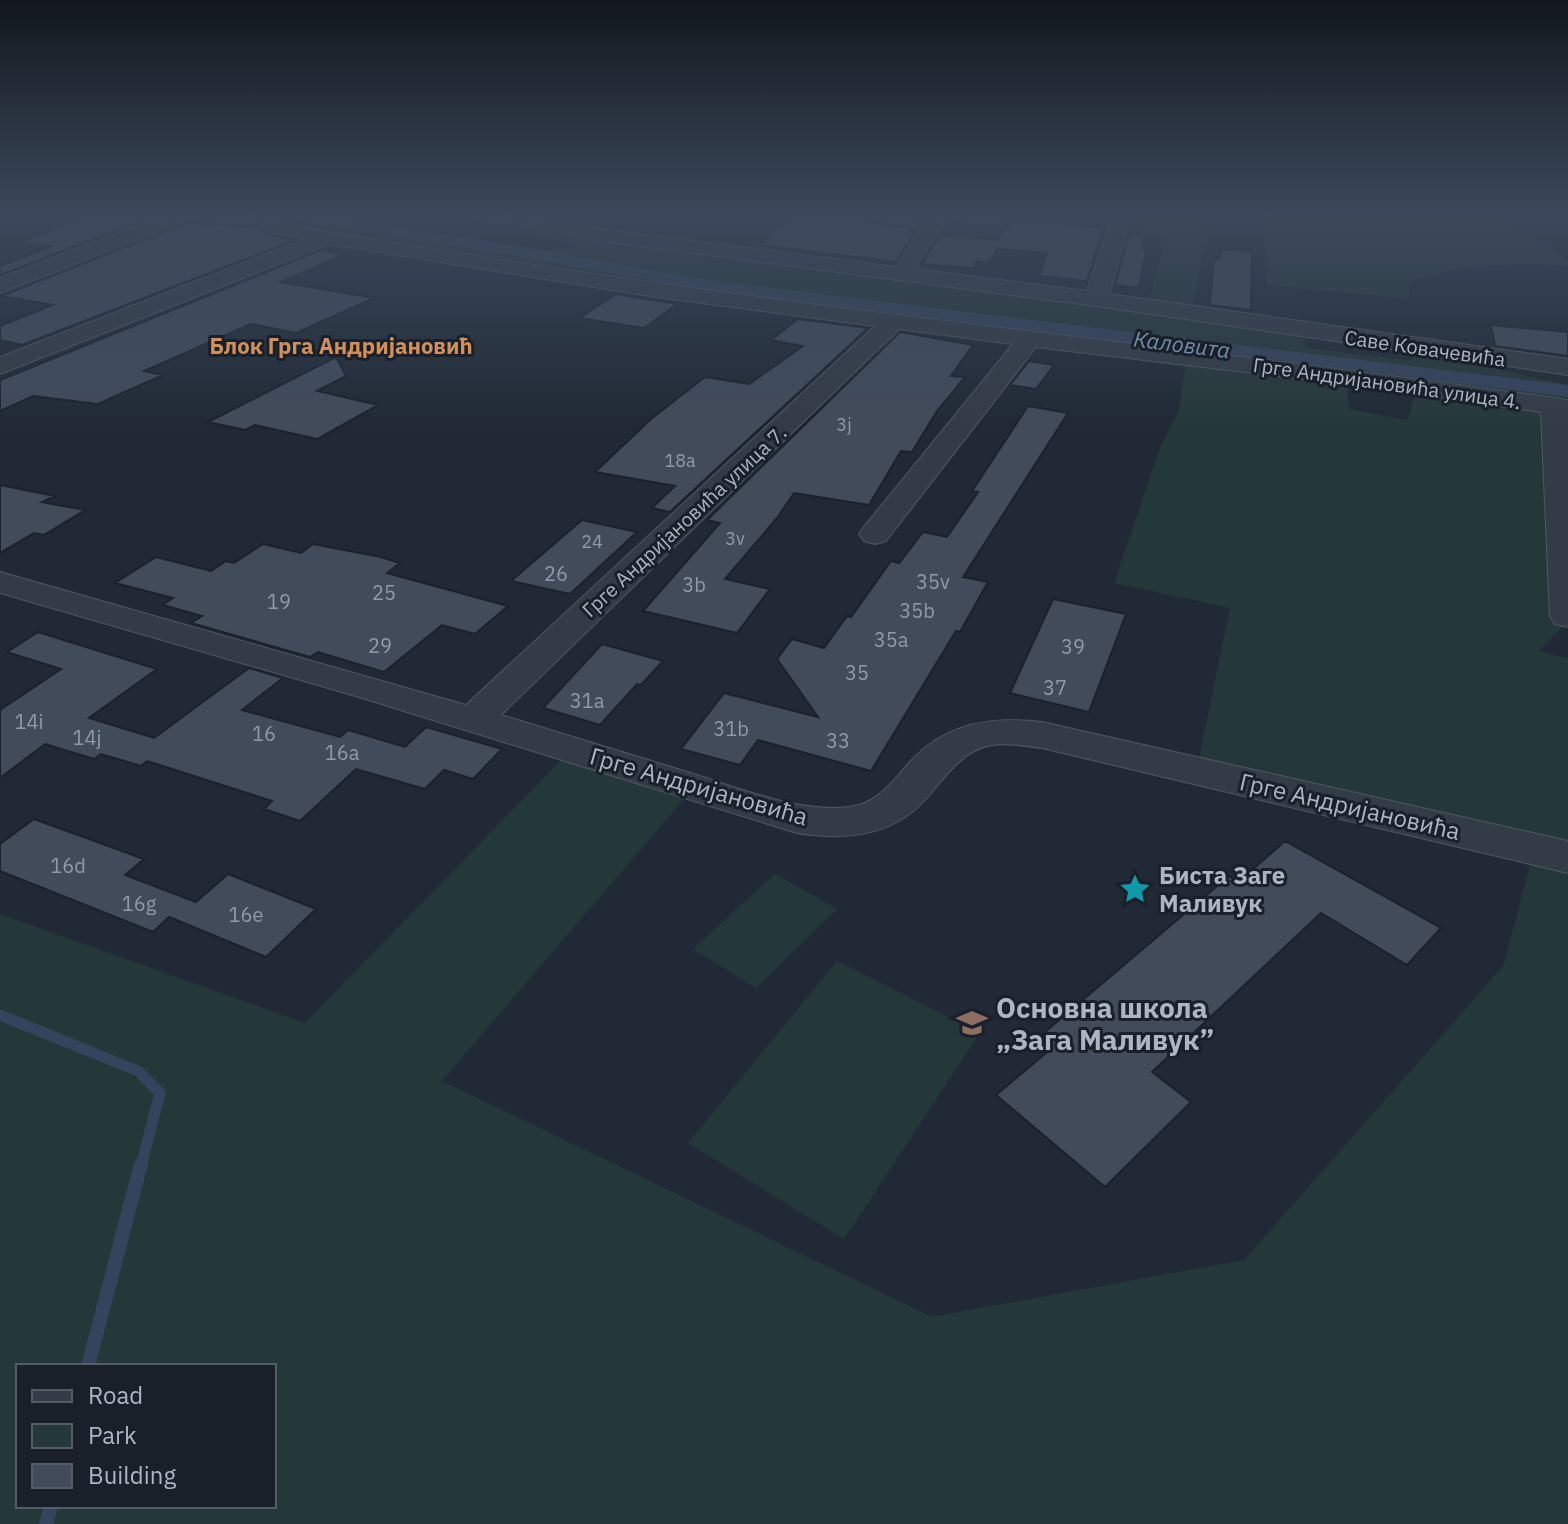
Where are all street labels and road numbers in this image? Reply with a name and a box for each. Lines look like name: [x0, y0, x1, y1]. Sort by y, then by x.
street label: Саве Ковачевића: [1343, 323, 1507, 373]
street label: Грге Андријановића улица 4.: [1251, 351, 1523, 415]
street label: Грге Андријановића улица 7.: [576, 419, 792, 623]
street label: Грге Андријановића: [586, 740, 812, 833]
street label: Грге Андријановића: [1237, 765, 1464, 847]

